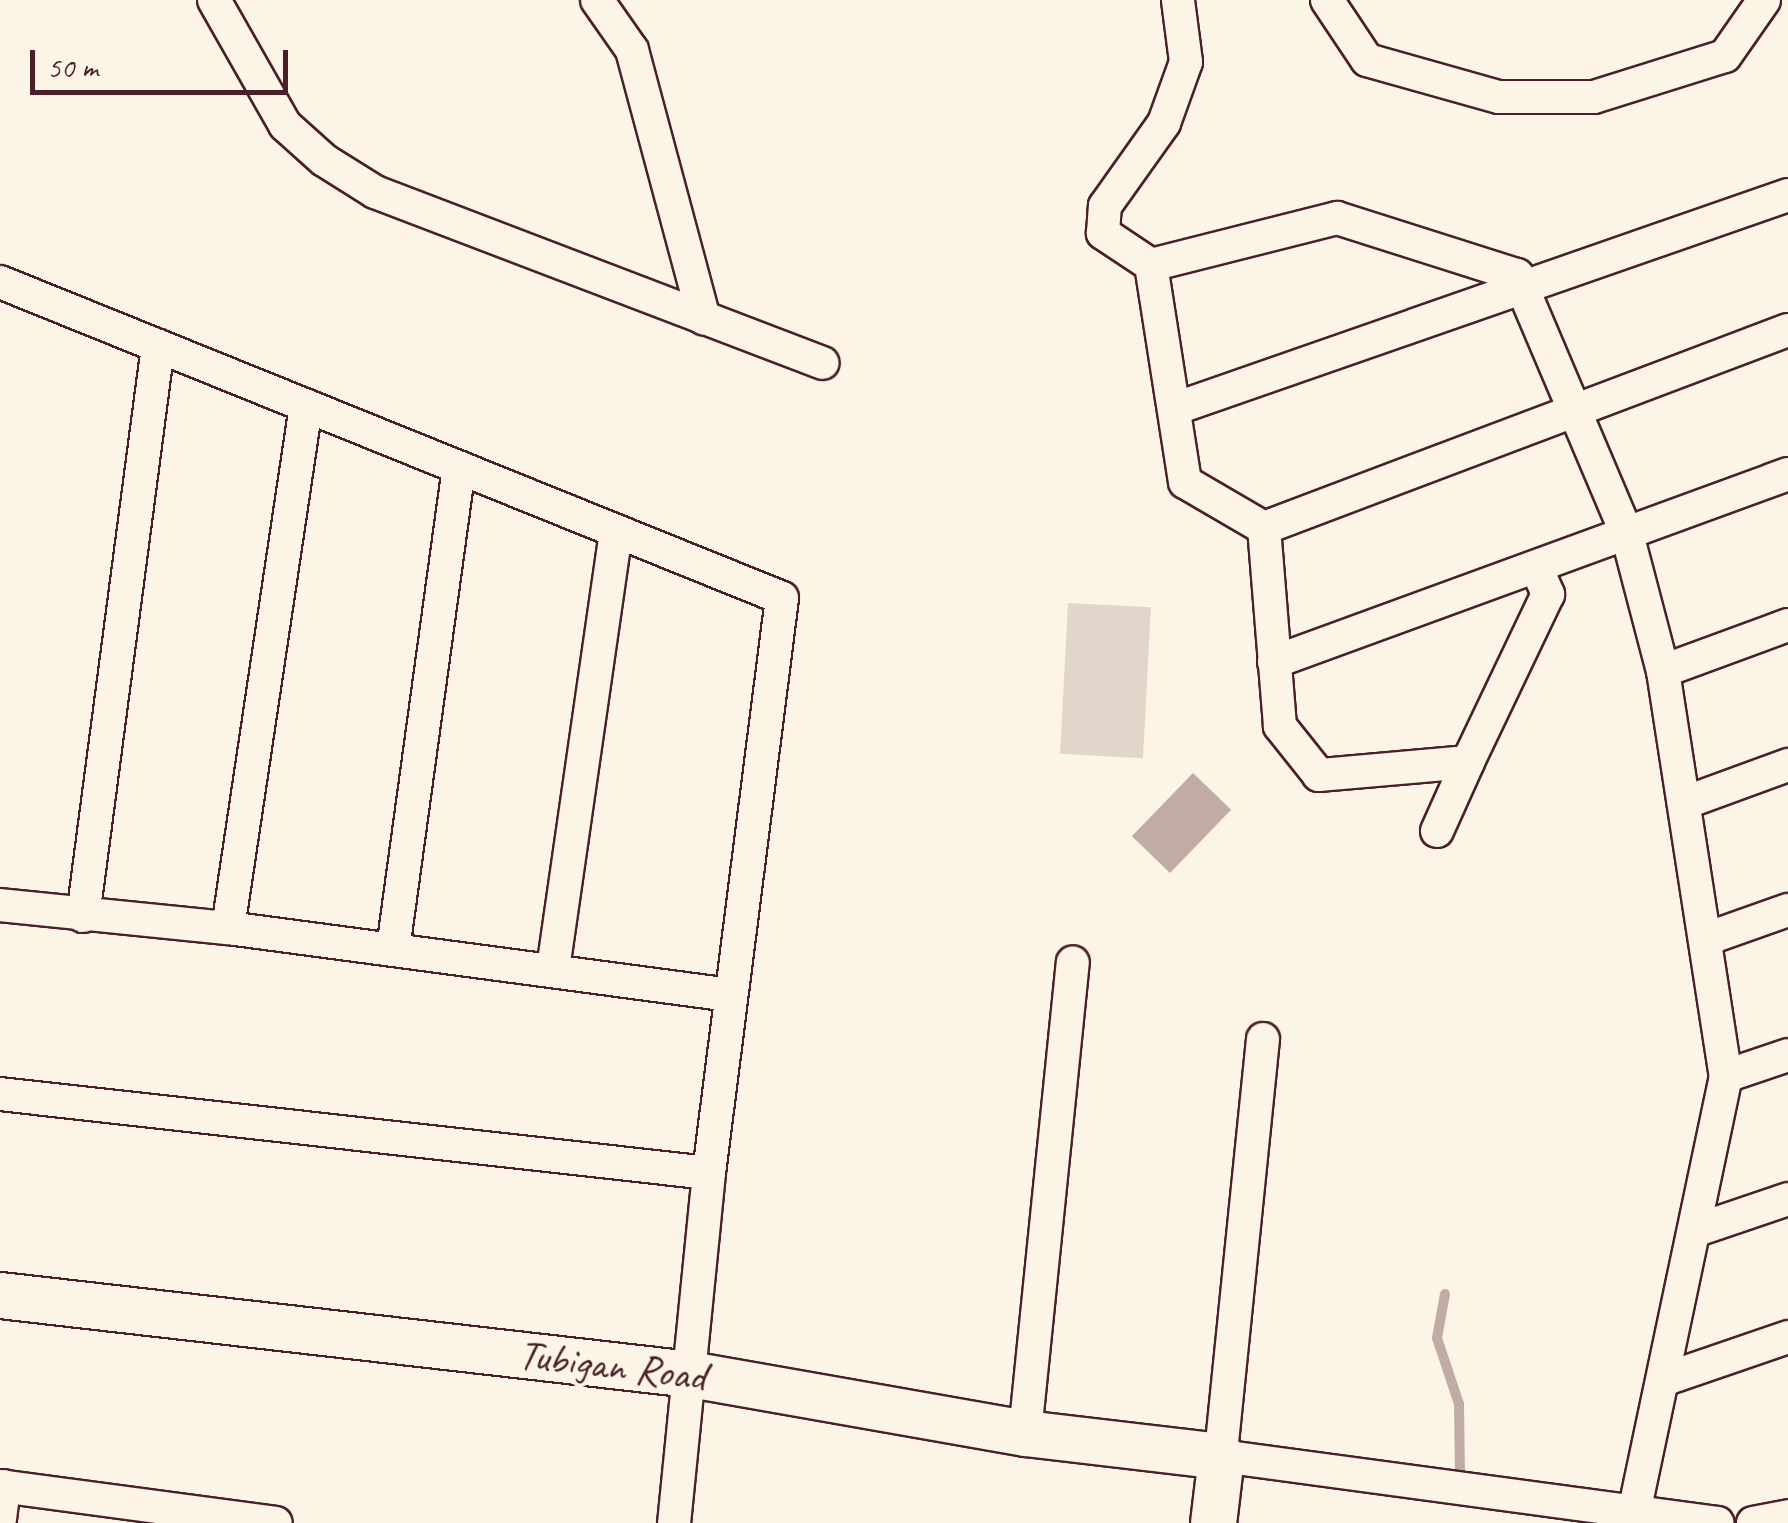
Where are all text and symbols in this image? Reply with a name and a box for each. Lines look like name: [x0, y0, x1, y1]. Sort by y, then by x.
scale bar: [35, 30, 292, 92]
text: 50 m: [47, 48, 98, 86]
street label: Tubigan Road: [516, 1330, 708, 1402]

